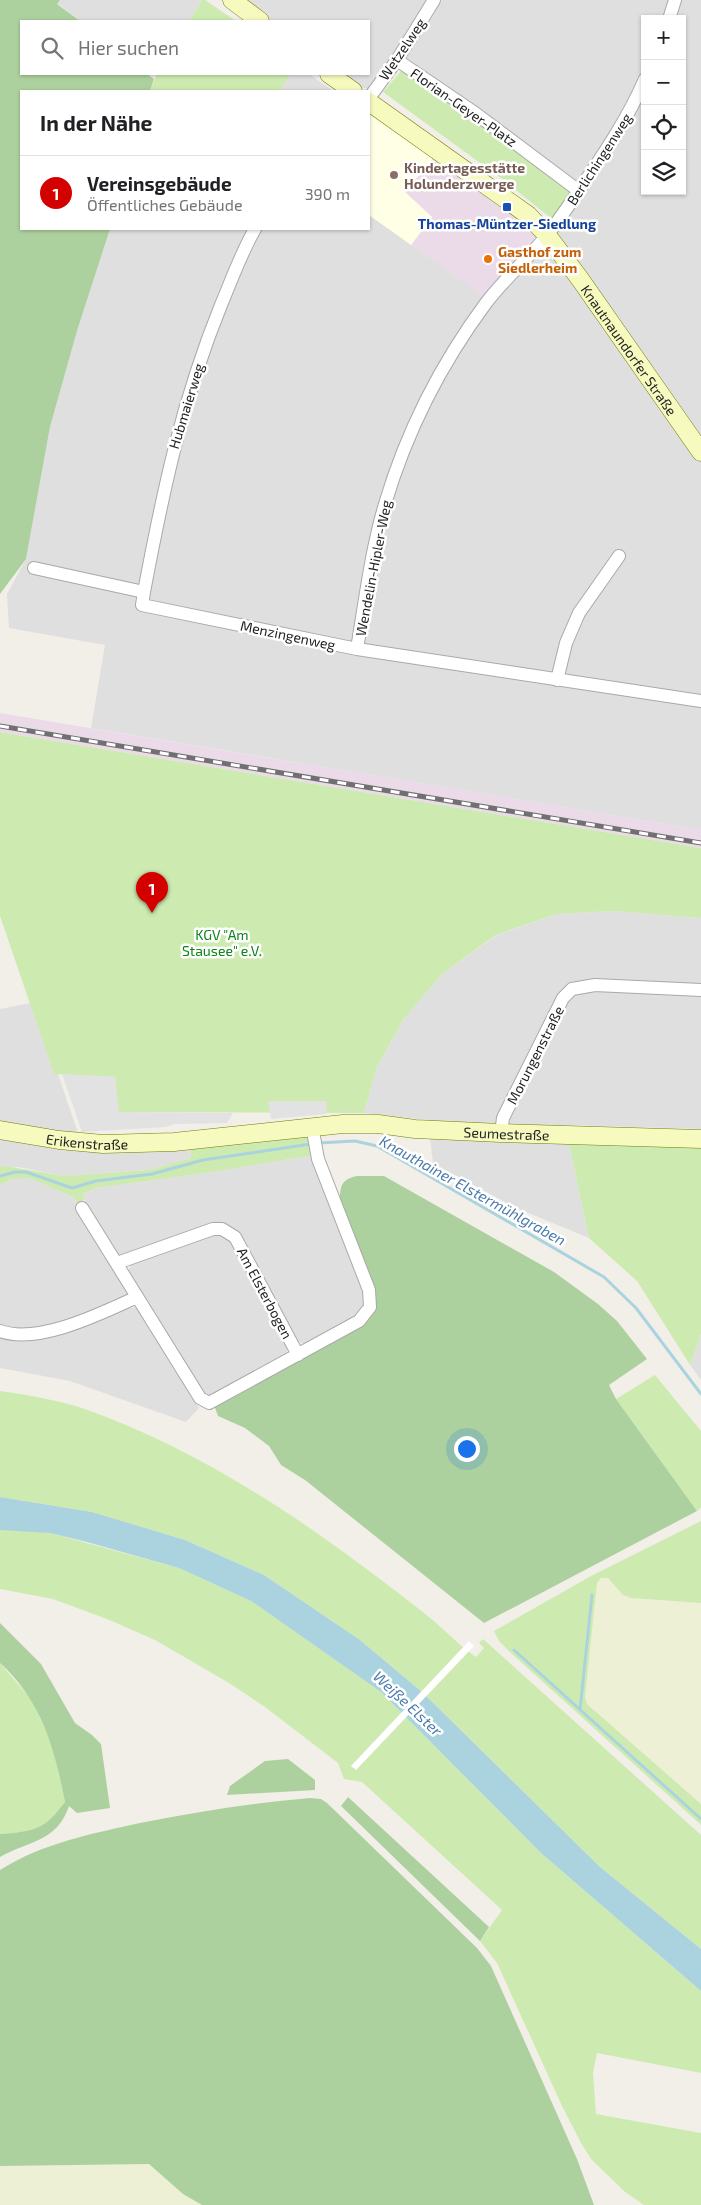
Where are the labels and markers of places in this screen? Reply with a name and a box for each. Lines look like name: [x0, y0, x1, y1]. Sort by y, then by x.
place label: Kindertagesstätte Holunderzwerge: [404, 159, 525, 192]
marker: Kindertagesstätte Holunderzwerge: [388, 169, 400, 181]
marker: Thomas-Müntzer-Siedlung: [501, 201, 513, 213]
place label: Thomas-Müntzer-Siedlung: [418, 215, 596, 232]
place label: Gasthof zum Siedlerheim: [498, 243, 581, 276]
marker: Gasthof zum Siedlerheim: [482, 253, 494, 265]
pin: 1: [136, 872, 168, 913]

